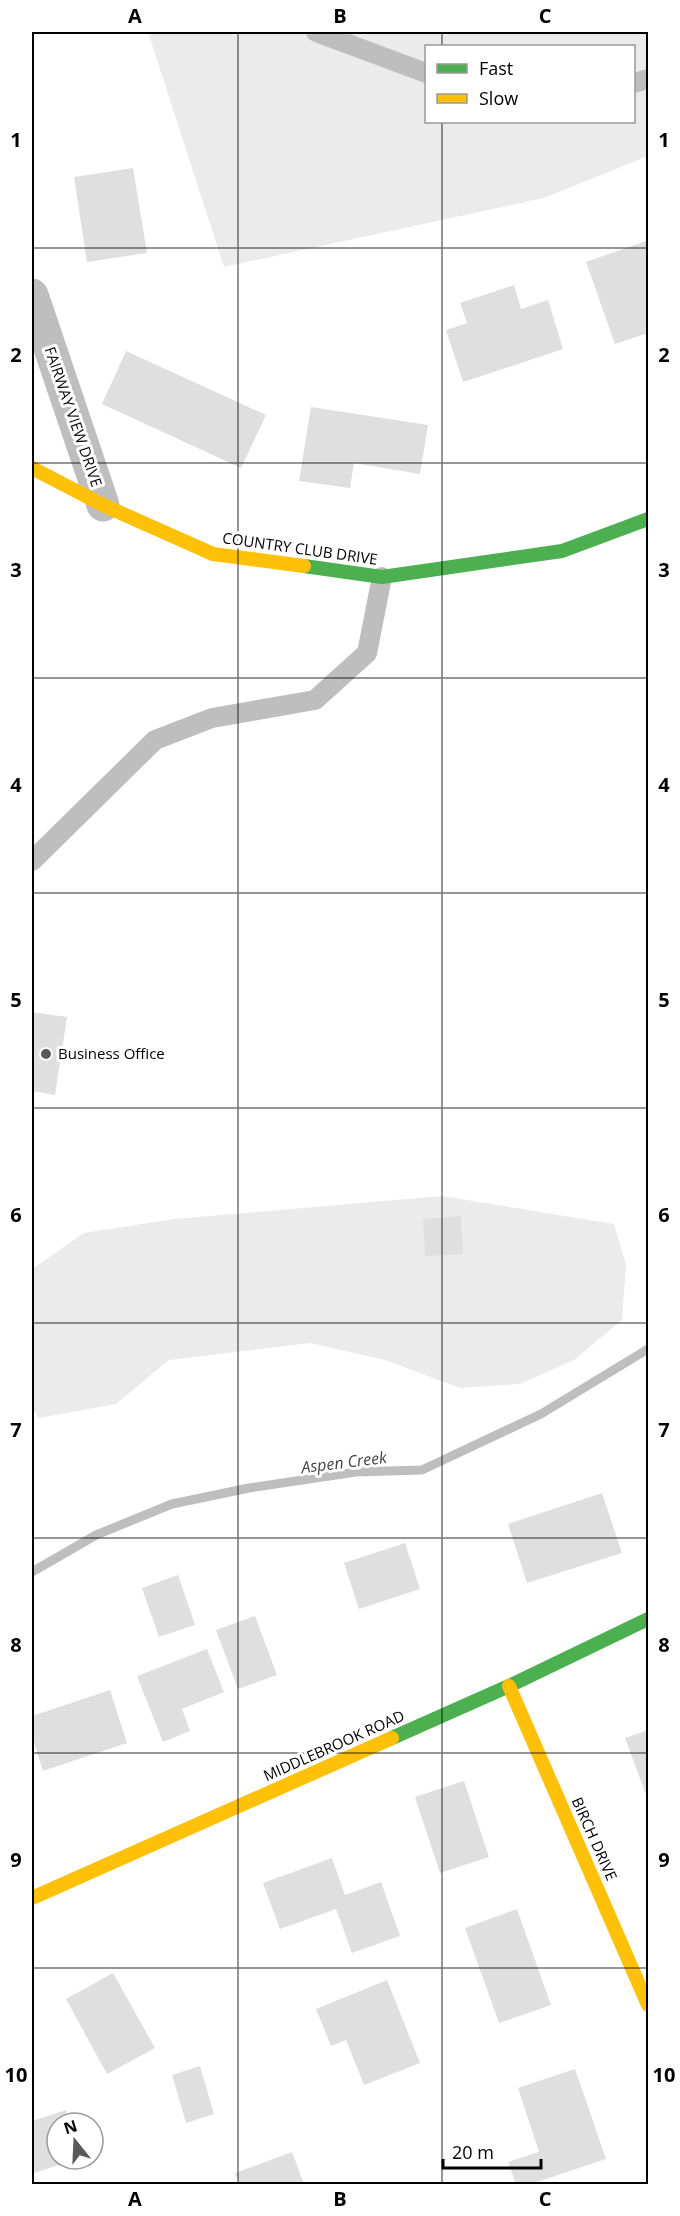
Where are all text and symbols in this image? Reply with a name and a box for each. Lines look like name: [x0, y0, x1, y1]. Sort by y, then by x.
text: A: [128, 2, 142, 29]
text: B: [333, 2, 347, 29]
text: C: [539, 2, 552, 29]
legend: [425, 45, 635, 123]
text: Fast: [479, 56, 513, 80]
text: Slow: [479, 86, 518, 110]
text: 1: [10, 126, 22, 153]
text: 1: [658, 126, 670, 153]
text: 2: [10, 341, 22, 368]
text: 2: [658, 341, 670, 368]
street label: FAIRWAY VIEW DRIVE: [41, 344, 107, 489]
street label: COUNTRY CLUB DRIVE: [221, 527, 379, 569]
text: 3: [10, 556, 22, 583]
text: 3: [658, 556, 670, 583]
text: 4: [10, 771, 22, 798]
text: 4: [658, 771, 670, 798]
text: 5: [10, 986, 22, 1013]
text: 5: [658, 986, 670, 1013]
place label: Business Office: [58, 1043, 165, 1063]
marker: Business Office: [39, 1047, 53, 1061]
text: 6: [10, 1201, 22, 1228]
text: 6: [658, 1201, 670, 1228]
text: 7: [10, 1416, 22, 1443]
text: 7: [658, 1416, 670, 1443]
water label: Aspen Creek: [299, 1446, 389, 1478]
text: 8: [10, 1631, 22, 1658]
text: 8: [658, 1631, 670, 1658]
street label: MIDDLEBROOK ROAD: [260, 1705, 407, 1785]
street label: BIRCH DRIVE: [568, 1794, 622, 1883]
text: 9: [10, 1846, 22, 1873]
text: 9: [658, 1846, 670, 1873]
text: 10: [5, 2061, 27, 2088]
text: 10: [653, 2061, 675, 2088]
north arrow: [45, 2111, 105, 2171]
text: N: [61, 2114, 80, 2139]
scale bar: [443, 2132, 540, 2170]
text: 20 m: [452, 2140, 494, 2164]
text: A: [128, 2185, 142, 2212]
text: B: [333, 2185, 347, 2212]
text: C: [539, 2185, 552, 2212]

